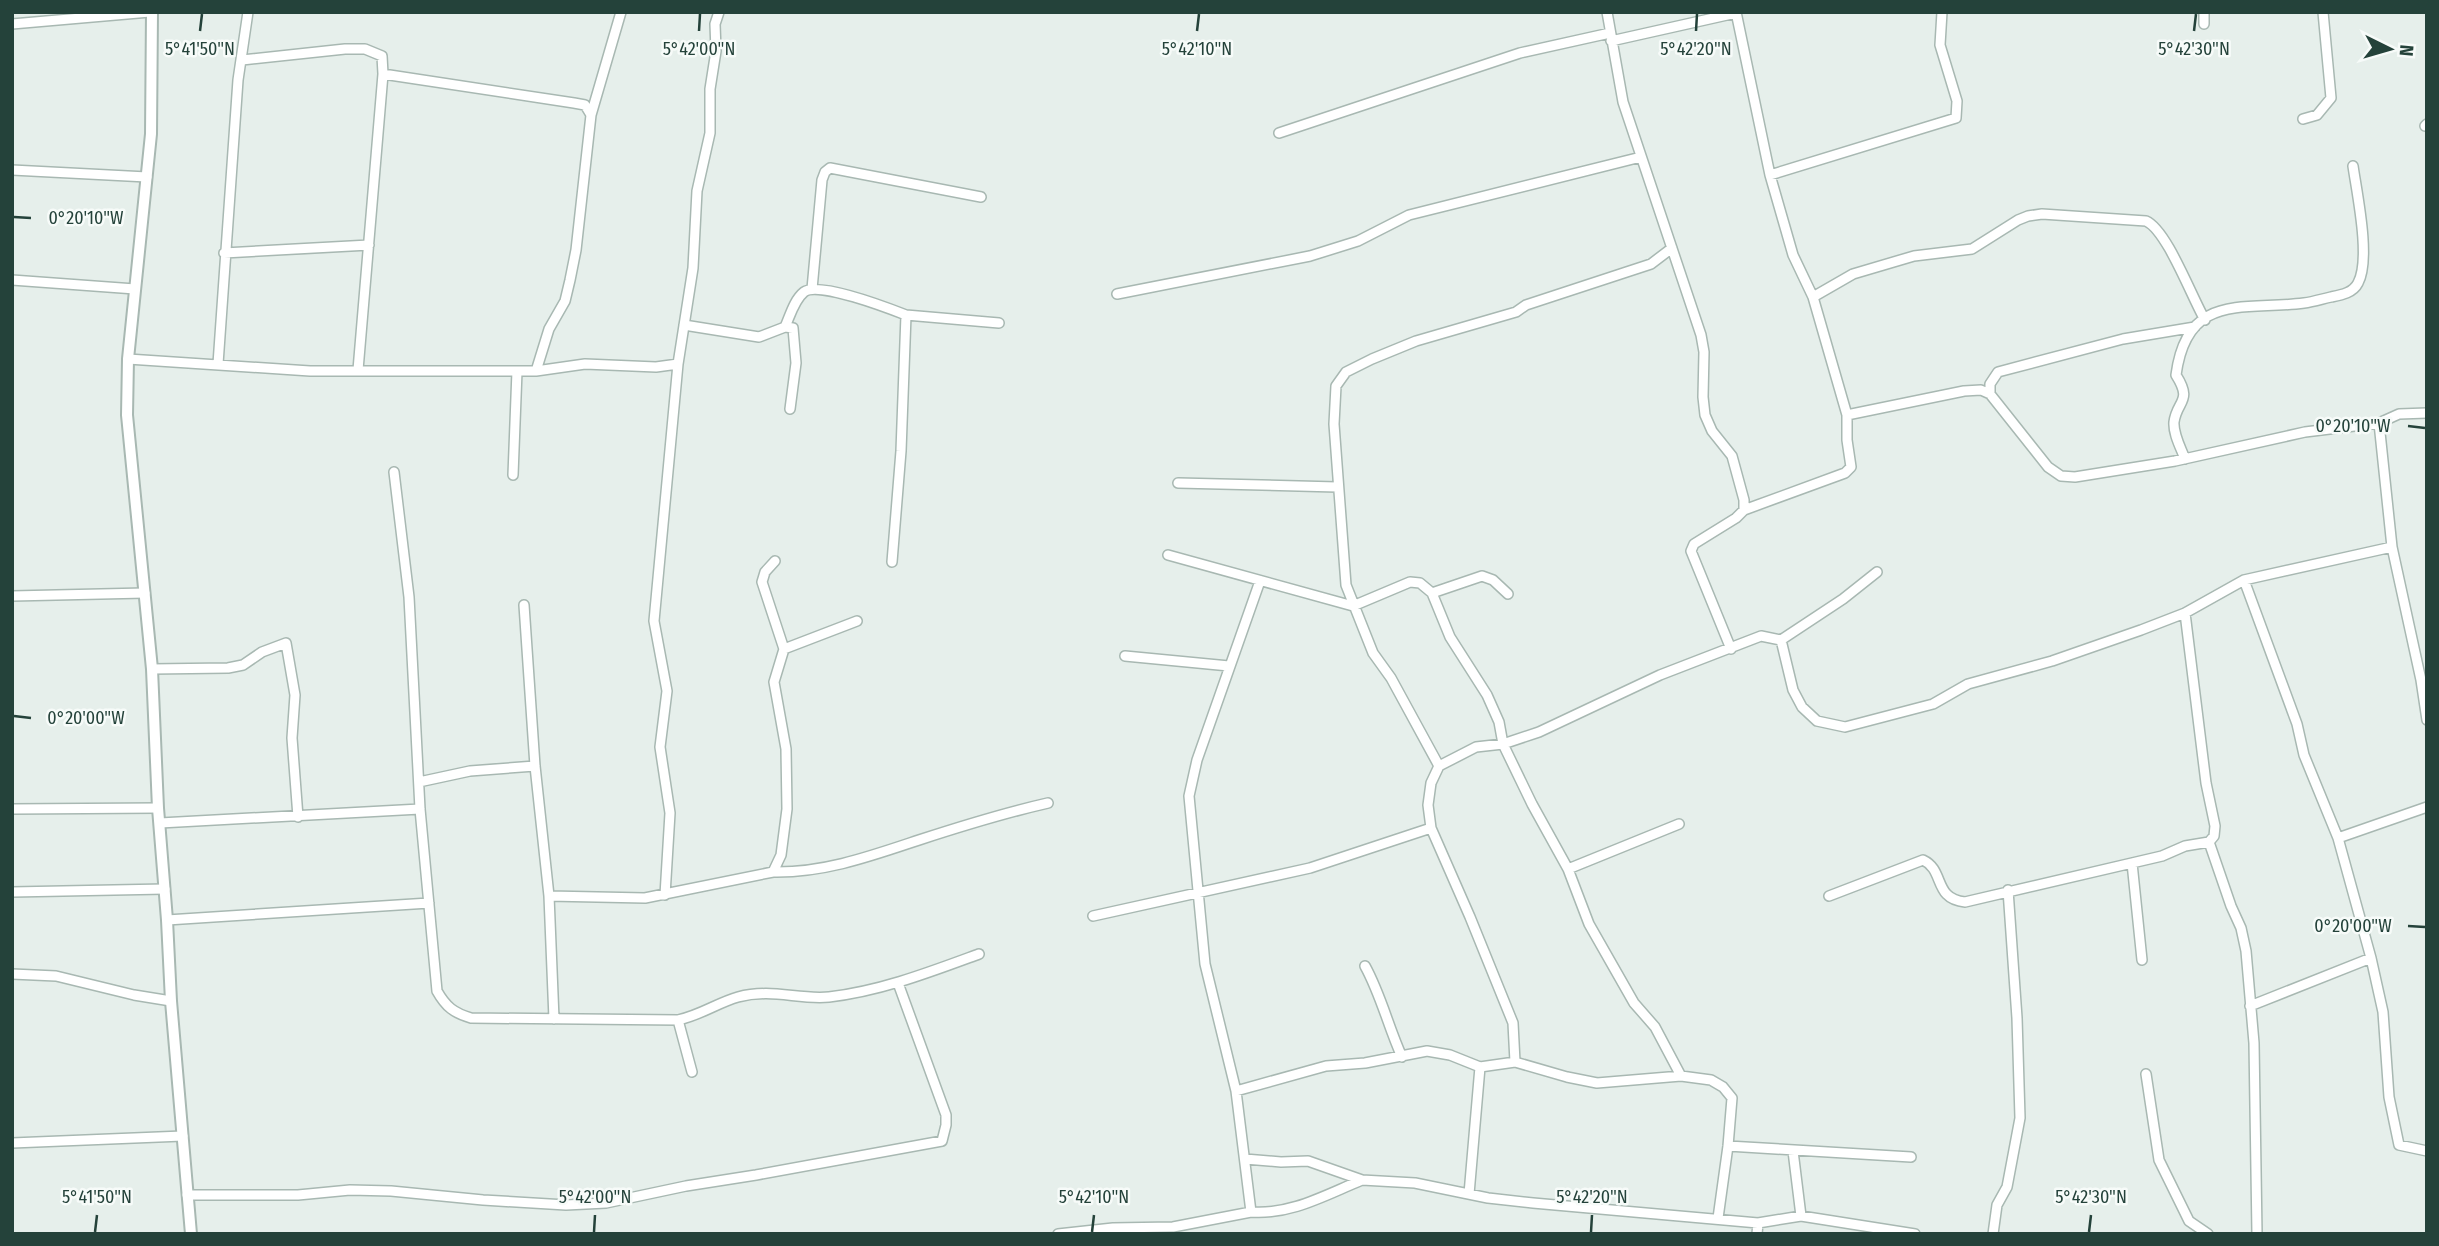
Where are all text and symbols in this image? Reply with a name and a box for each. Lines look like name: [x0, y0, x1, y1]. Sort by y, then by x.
north arrow: [2355, 14, 2425, 84]
text: 5°41'50"N: [165, 38, 235, 60]
text: 5°42'00"N: [663, 38, 735, 60]
text: 5°42'10"N: [1162, 38, 1232, 60]
text: 5°42'20"N: [1660, 38, 1732, 60]
text: 5°42'30"N: [2158, 38, 2230, 60]
text: N: [2394, 44, 2418, 57]
text: 0°20'10"W: [48, 207, 124, 229]
text: 0°20'10"W: [2315, 415, 2391, 437]
text: 0°20'00"W: [47, 707, 125, 729]
text: 0°20'00"W: [2314, 915, 2392, 937]
text: 5°41'50"N: [62, 1186, 132, 1208]
text: 5°42'00"N: [559, 1186, 631, 1208]
text: 5°42'10"N: [1059, 1186, 1129, 1208]
text: 5°42'20"N: [1556, 1186, 1628, 1208]
text: 5°42'30"N: [2055, 1186, 2127, 1208]

